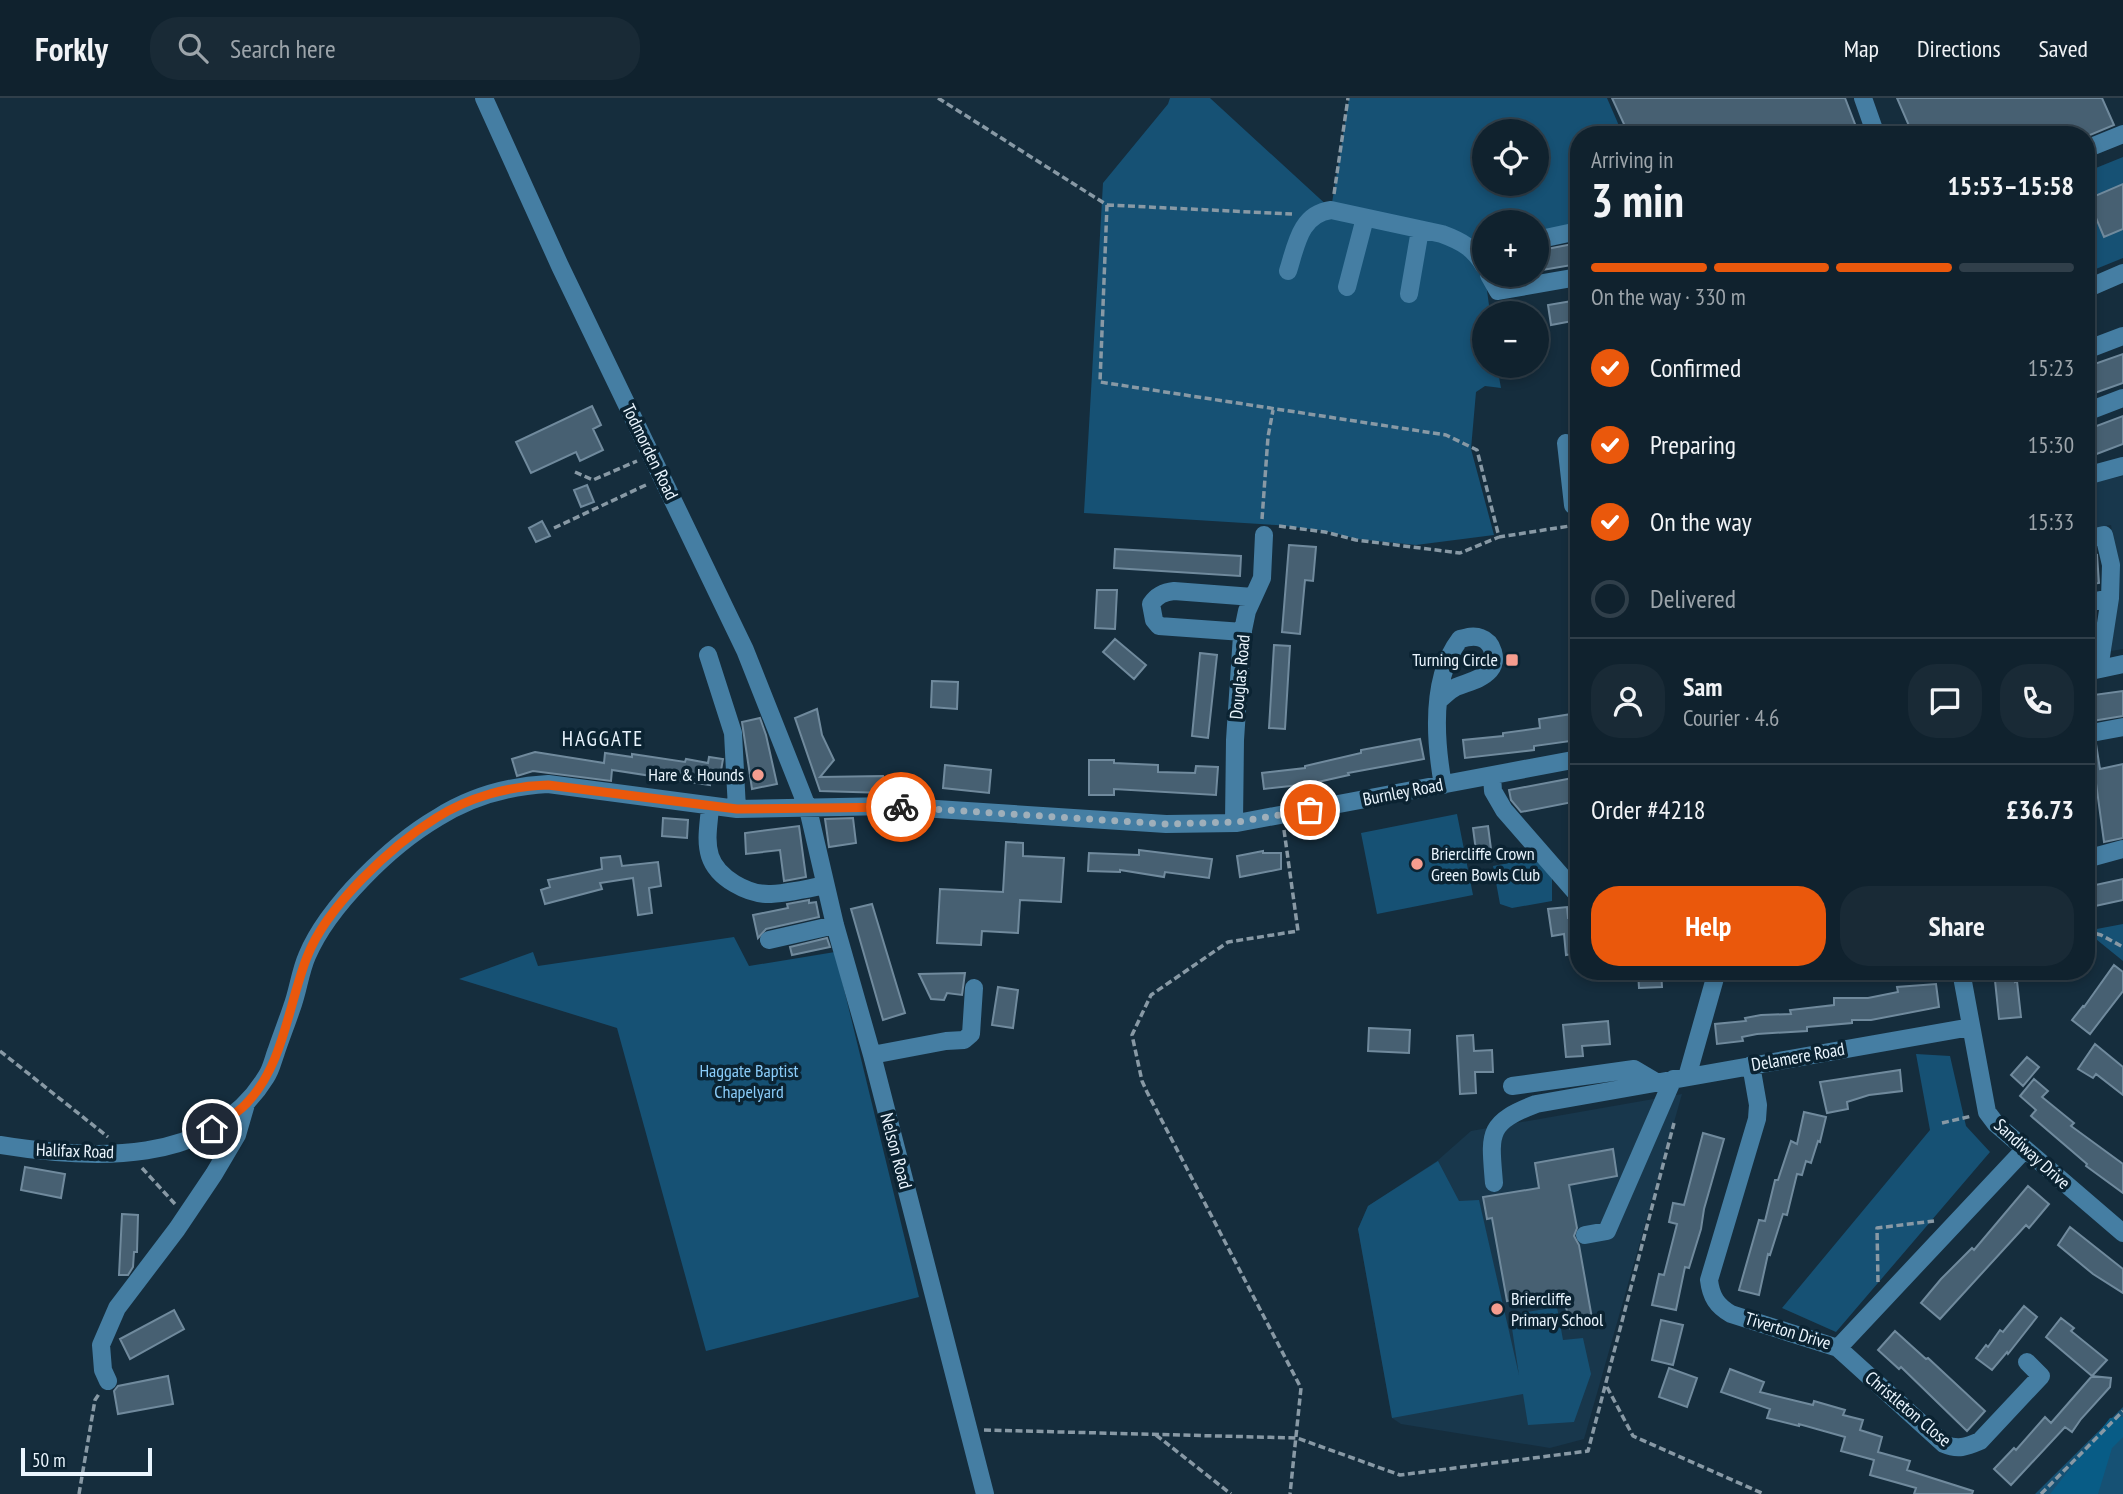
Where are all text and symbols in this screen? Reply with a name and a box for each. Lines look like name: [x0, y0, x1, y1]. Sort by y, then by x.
search box: [150, 17, 640, 80]
text: Forkly: [35, 27, 108, 70]
icon: search: [174, 29, 212, 67]
text: Search here: [230, 32, 336, 65]
text: Map: [1844, 33, 1879, 64]
text: Directions: [1917, 33, 2001, 64]
text: Saved: [2039, 33, 2088, 64]
map controls: [1472, 119, 1549, 378]
button: locate: [1472, 119, 1549, 196]
text: Arriving in: [1591, 145, 1673, 174]
text: 15:53–15:58: [1947, 169, 2074, 202]
text: 3 min: [1591, 170, 1684, 230]
button: +: [1472, 210, 1549, 287]
text: On the way · 330 m: [1591, 282, 1746, 311]
button: −: [1472, 301, 1549, 378]
icon: check: [1591, 349, 1629, 387]
text: Confirmed: [1650, 351, 1741, 384]
text: 15:23: [2028, 353, 2074, 382]
street label: Todmorden Road: [617, 400, 684, 503]
icon: check: [1591, 426, 1629, 464]
text: Preparing: [1650, 428, 1736, 461]
text: 15:30: [2028, 430, 2074, 459]
icon: check: [1591, 503, 1629, 541]
text: On the way: [1650, 505, 1752, 538]
text: 15:33: [2028, 507, 2074, 536]
text: Delivered: [1650, 582, 1736, 615]
street label: Douglas Road: [1224, 634, 1255, 720]
place label: Turning Circle: [1412, 648, 1498, 671]
marker: Turning Circle: [1504, 652, 1520, 668]
button: person: [1591, 664, 1665, 738]
button: chat: [1908, 664, 1982, 738]
button: phone: [2000, 664, 2074, 738]
text: Sam: [1683, 670, 1722, 703]
text: Courier · 4.6: [1683, 703, 1779, 732]
district label: HAGGATE: [562, 725, 644, 752]
place label: Hare & Hounds: [648, 763, 744, 786]
marker: Hare & Hounds: [750, 767, 766, 783]
courier: [866, 772, 936, 842]
street label: Burnley Road: [1361, 772, 1445, 811]
pin: [1280, 780, 1340, 840]
icon: bike: [882, 788, 920, 826]
icon: bag: [1291, 791, 1329, 829]
text: Order #4218: [1591, 793, 1706, 826]
text: £36.73: [2006, 793, 2074, 826]
place label: Briercliffe Crown Green Bowls Club: [1431, 842, 1540, 886]
marker: Briercliffe Crown Green Bowls Club: [1409, 856, 1425, 872]
button: Help: [1591, 886, 1826, 966]
button: Share: [1840, 886, 2074, 966]
street label: Delamere Road: [1749, 1037, 1846, 1076]
park label: Haggate Baptist Chapelyard: [699, 1059, 799, 1103]
pin: [182, 1099, 242, 1159]
icon: home: [193, 1110, 231, 1148]
street label: Nelson Road: [875, 1110, 918, 1191]
street label: Sandiway Drive: [1989, 1113, 2075, 1194]
street label: Halifax Road: [35, 1138, 115, 1163]
place label: Briercliffe Primary School: [1511, 1287, 1604, 1331]
marker: Briercliffe Primary School: [1489, 1301, 1505, 1317]
street label: Tiverton Drive: [1742, 1307, 1834, 1354]
street label: Christleton Close: [1860, 1366, 1956, 1451]
scale bar: [21, 1445, 152, 1477]
text: 50 m: [32, 1448, 66, 1472]

